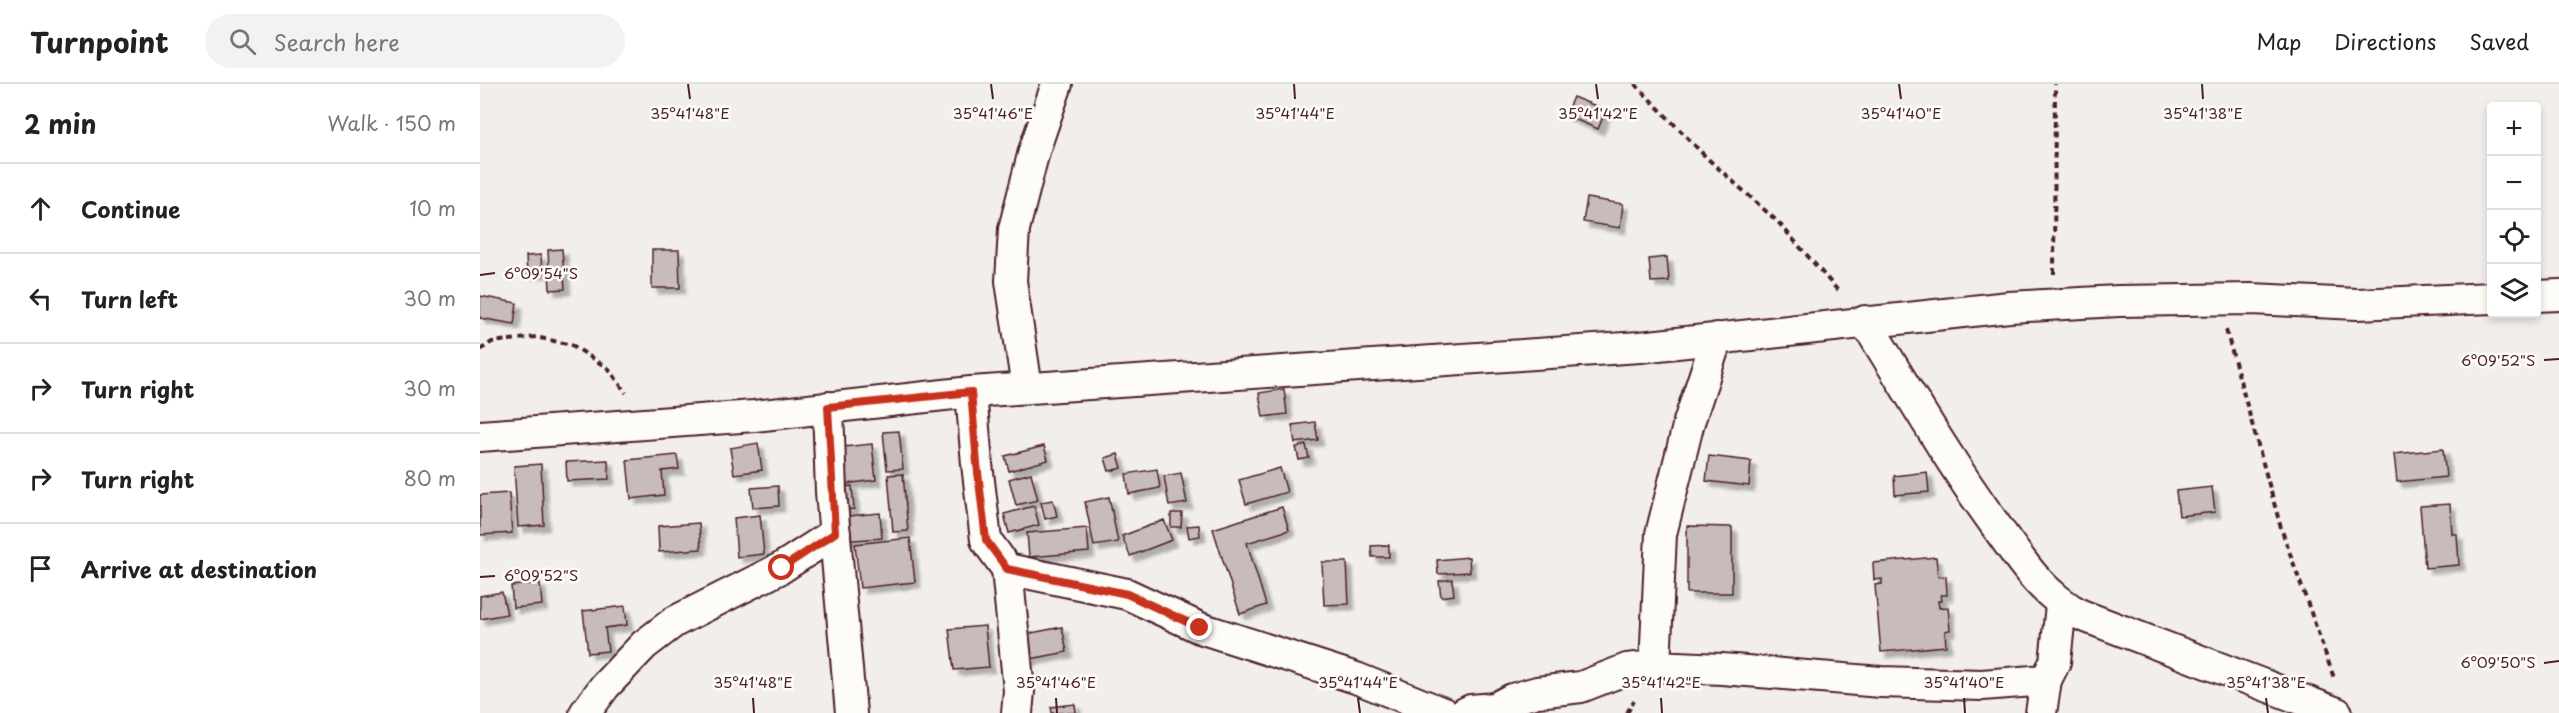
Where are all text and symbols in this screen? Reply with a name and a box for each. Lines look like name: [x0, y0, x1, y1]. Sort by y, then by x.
search box: [205, 14, 625, 68]
text: Turnpoint: [30, 20, 169, 63]
icon: search: [226, 25, 259, 58]
text: Search here: [274, 25, 400, 58]
text: Map: [2256, 25, 2301, 57]
text: Directions: [2334, 25, 2436, 57]
text: Saved: [2469, 25, 2529, 57]
text: 35°41'48"E: [650, 101, 730, 124]
text: 35°41'46"E: [953, 101, 1033, 124]
text: 35°41'44"E: [1255, 101, 1335, 124]
text: 35°41'42"E: [1558, 101, 1638, 124]
text: 35°41'40"E: [1861, 101, 1941, 124]
text: 35°41'38"E: [2163, 101, 2243, 124]
map controls: [2487, 102, 2541, 318]
button: +: [2487, 102, 2541, 156]
text: 2 min: [24, 104, 97, 143]
text: Walk · 150 m: [327, 108, 456, 138]
button: −: [2487, 156, 2541, 210]
icon: ahead: [24, 192, 57, 225]
text: Continue: [81, 192, 180, 225]
text: 10 m: [409, 193, 456, 223]
button: locate: [2487, 210, 2541, 264]
text: 6°09'54"S: [504, 261, 578, 284]
button: layers: [2487, 264, 2541, 318]
icon: left: [24, 282, 57, 315]
text: Turn left: [81, 282, 178, 315]
text: 30 m: [403, 283, 456, 313]
text: 6°09'52"S: [2461, 348, 2535, 371]
icon: right: [24, 372, 57, 405]
text: Turn right: [81, 372, 194, 405]
text: 30 m: [403, 373, 456, 403]
icon: right: [24, 462, 57, 495]
text: Turn right: [81, 462, 194, 495]
text: 80 m: [404, 463, 456, 493]
icon: arrive: [24, 552, 57, 585]
text: Arrive at destination: [81, 552, 317, 585]
route start: [768, 554, 794, 580]
text: 6°09'52"S: [504, 563, 578, 586]
route end: [1186, 614, 1212, 640]
text: 6°09'50"S: [2460, 650, 2536, 673]
text: 35°41'48"E: [713, 670, 793, 693]
text: 35°41'46"E: [1016, 670, 1096, 693]
text: 35°41'44"E: [1318, 670, 1398, 693]
text: 35°41'42"E: [1621, 670, 1701, 693]
text: 35°41'40"E: [1924, 670, 2004, 693]
text: 35°41'38"E: [2226, 670, 2306, 693]

